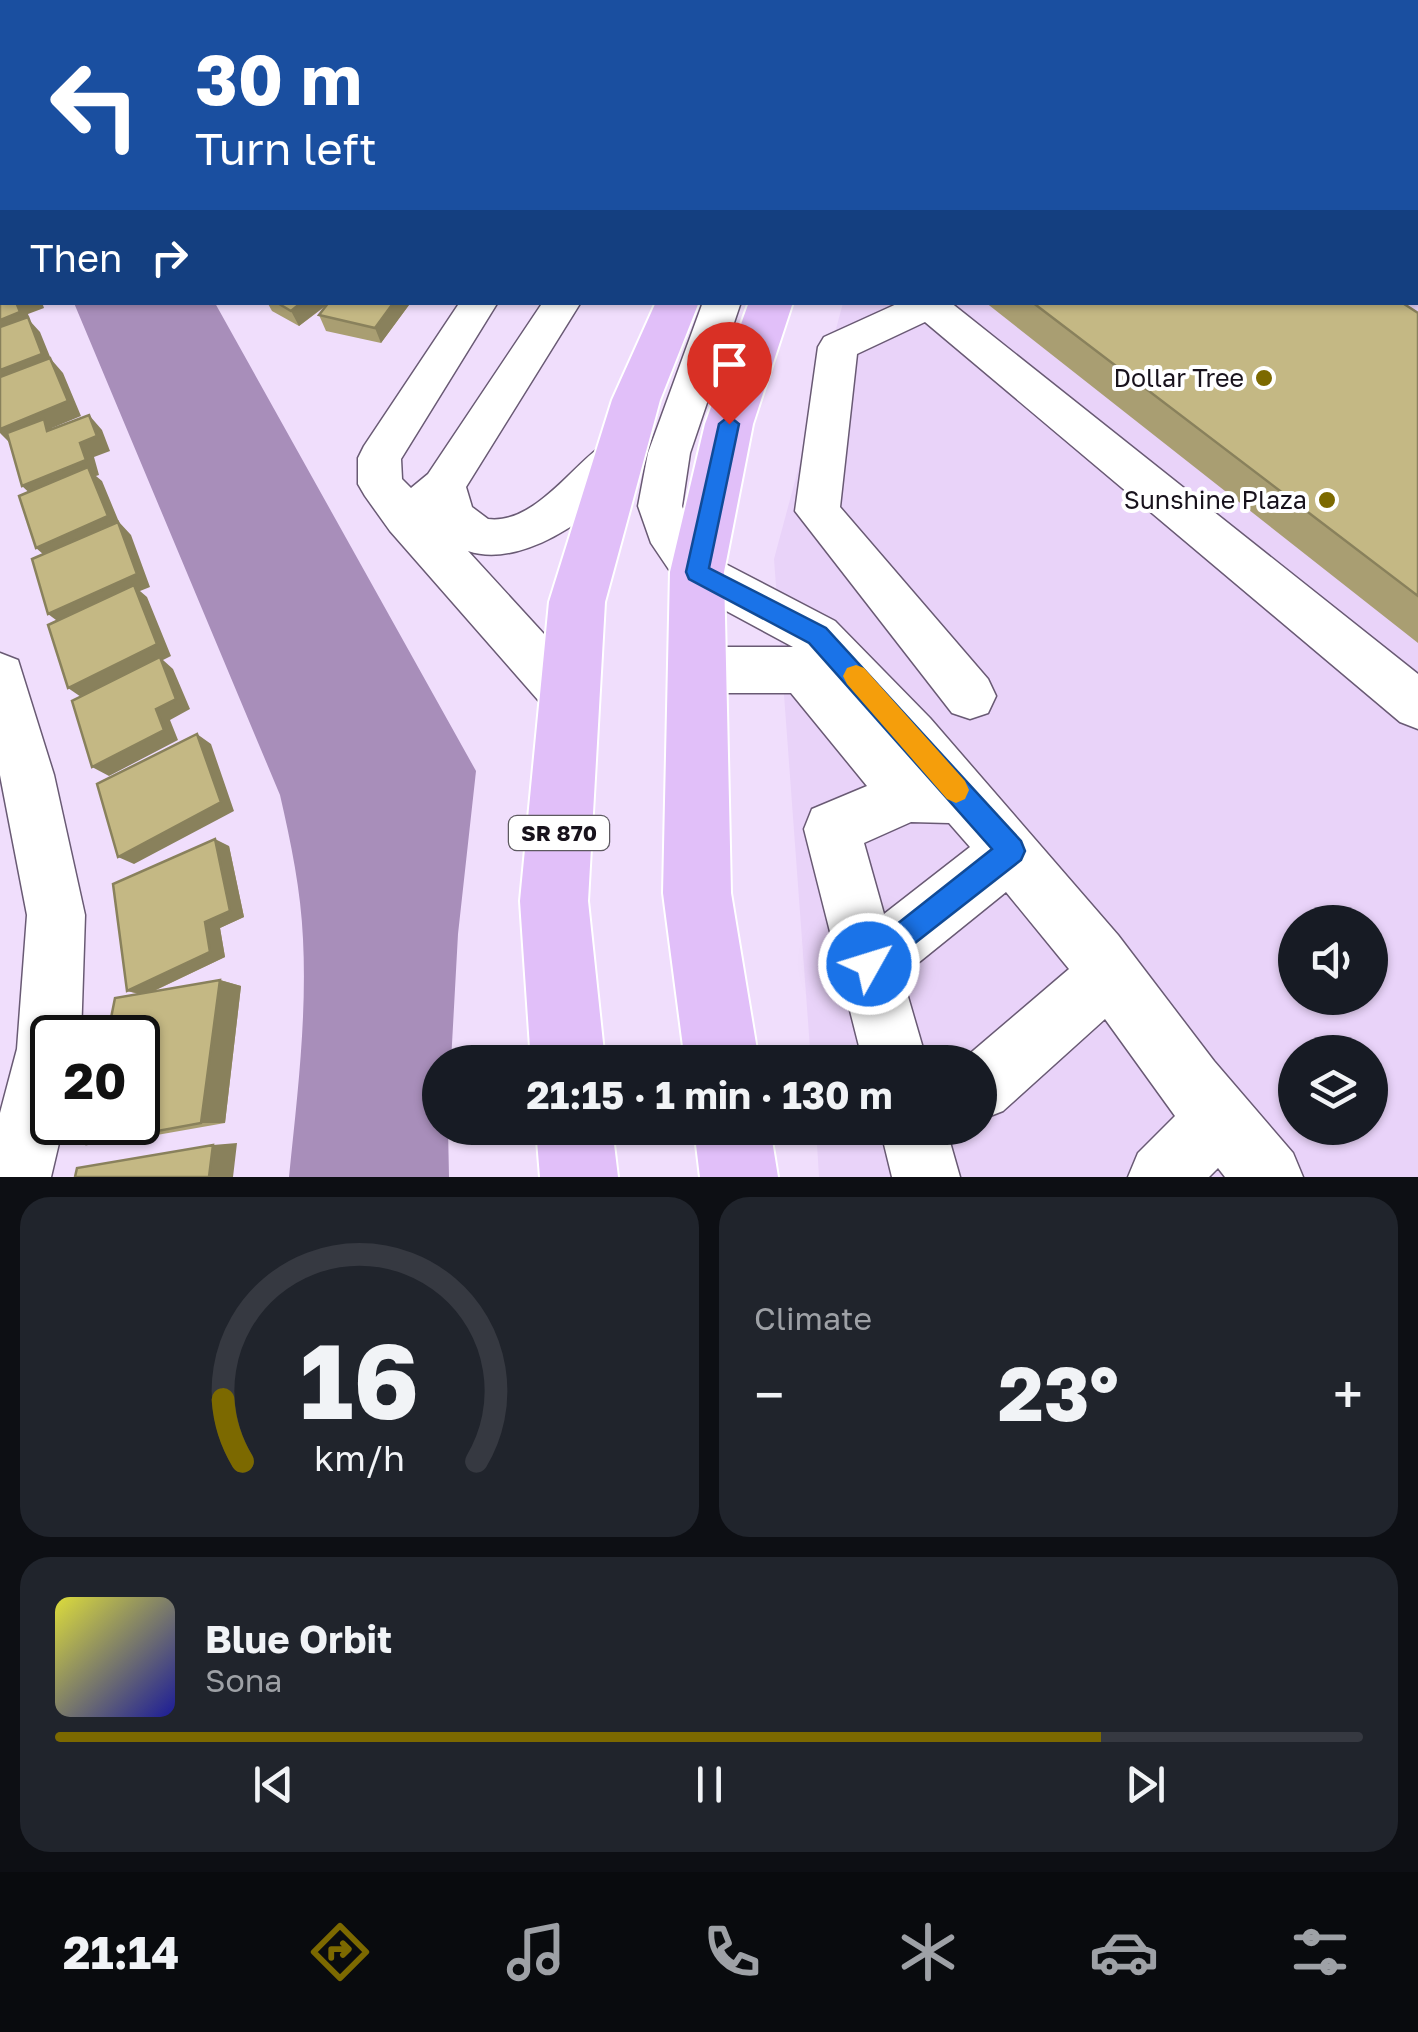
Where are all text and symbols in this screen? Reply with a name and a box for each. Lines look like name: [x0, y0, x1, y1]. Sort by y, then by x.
text: 30 m: [195, 36, 362, 120]
icon: left: [30, 40, 160, 170]
text: Turn left: [195, 121, 377, 175]
icon: right: [142, 230, 197, 285]
text: Then: [30, 235, 122, 280]
pin: [687, 322, 772, 425]
icon: arrive: [702, 337, 757, 392]
place label: Dollar Tree: [1114, 362, 1244, 393]
marker: Dollar Tree: [1253, 367, 1275, 389]
place label: Sunshine Plaza: [1124, 484, 1307, 515]
marker: Sunshine Plaza: [1316, 489, 1338, 511]
road number: SR 870: [509, 816, 609, 850]
map controls: [1278, 905, 1388, 1145]
button: sound: [1278, 905, 1388, 1015]
position arrow: [817, 912, 921, 1016]
speed limit sign: 20: [30, 1015, 160, 1145]
button: layers: [1278, 1035, 1388, 1145]
text: 21:15 · 1 min · 130 m: [527, 1072, 892, 1117]
text: Climate: [754, 1299, 872, 1337]
text: 16: [300, 1317, 419, 1442]
text: 23°: [998, 1347, 1119, 1438]
text: −: [754, 1361, 784, 1427]
text: +: [1333, 1361, 1363, 1427]
text: km/h: [314, 1436, 405, 1479]
text: Blue Orbit: [205, 1616, 392, 1661]
text: Sona: [205, 1661, 282, 1699]
icon: previous: [246, 1757, 301, 1812]
icon: pause: [682, 1757, 737, 1812]
icon: next: [1118, 1757, 1173, 1812]
icon: directions: [305, 1917, 375, 1987]
icon: music: [501, 1917, 571, 1987]
icon: phone: [697, 1917, 767, 1987]
icon: climate: [893, 1917, 963, 1987]
icon: car: [1089, 1917, 1159, 1987]
icon: filters: [1285, 1917, 1355, 1987]
text: 21:14: [63, 1925, 179, 1979]

